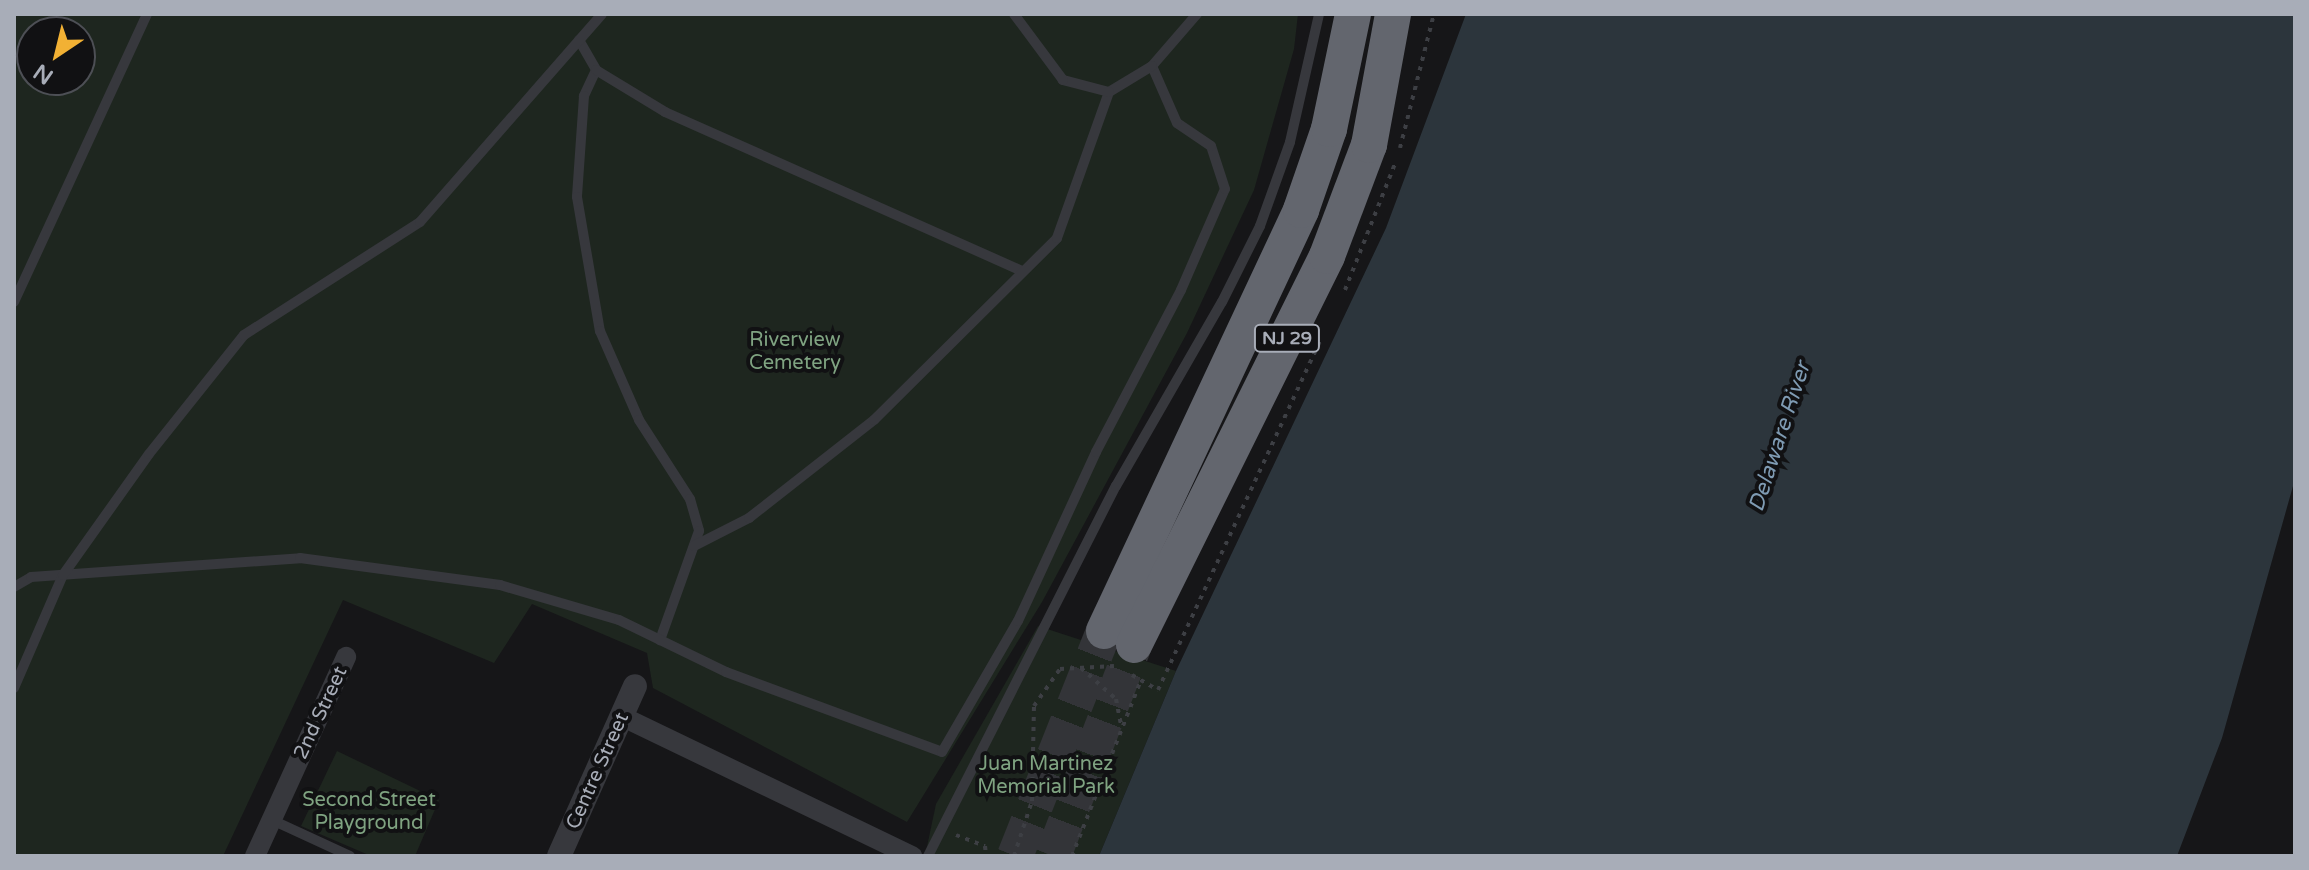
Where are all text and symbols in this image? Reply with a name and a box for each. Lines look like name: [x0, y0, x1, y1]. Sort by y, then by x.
north arrow: [16, 16, 96, 96]
text: N: [29, 58, 58, 90]
road number: NJ 29: [1253, 324, 1321, 352]
park label: Riverview Cemetery: [749, 328, 841, 375]
water label: Delaware River: [1743, 359, 1817, 515]
street label: 2nd Street: [289, 663, 353, 763]
street label: Centre Street: [562, 709, 634, 833]
park label: Juan Martinez Memorial Park: [977, 752, 1115, 799]
park label: Second Street Playground: [302, 788, 436, 835]

